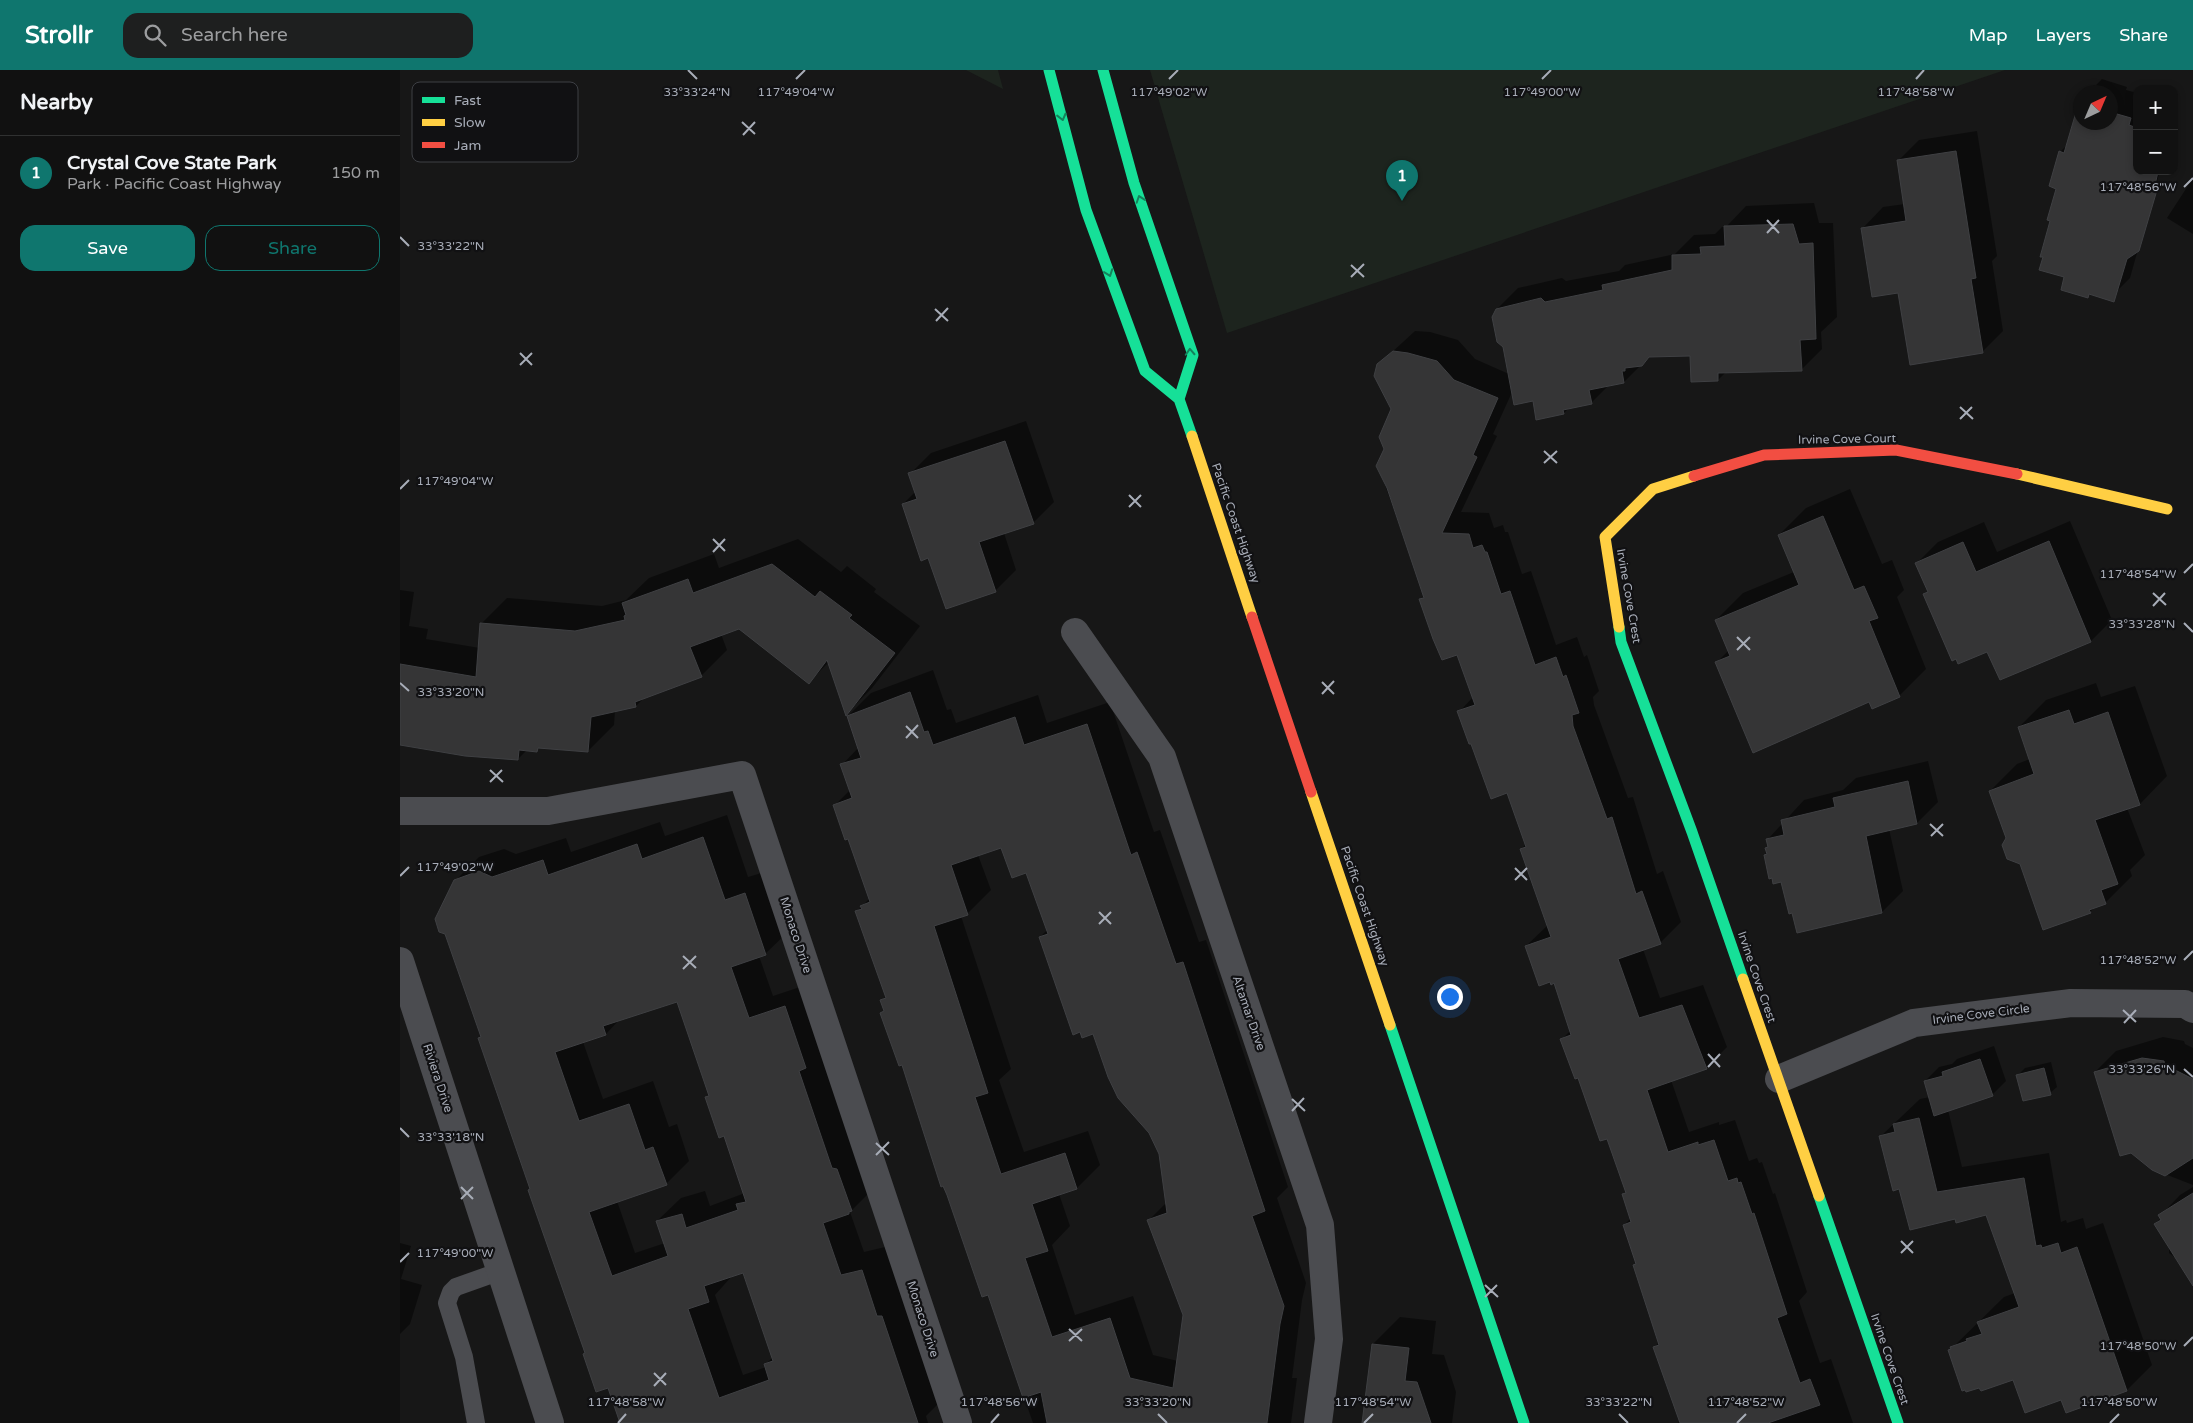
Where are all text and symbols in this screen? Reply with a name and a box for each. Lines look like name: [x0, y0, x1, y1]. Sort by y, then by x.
search box: [123, 13, 473, 58]
text: Strollr: [25, 21, 93, 50]
icon: search: [141, 21, 169, 49]
text: Search here: [181, 24, 288, 46]
text: Map: [1969, 24, 2008, 46]
text: Layers: [2036, 24, 2091, 46]
text: Share: [2119, 24, 2168, 46]
legend: [412, 82, 578, 162]
text: 33°33'24"N: [664, 85, 731, 99]
text: 117°49'04"W: [758, 85, 834, 99]
text: 117°49'02"W: [1131, 85, 1207, 99]
text: 117°49'00"W: [1504, 85, 1580, 99]
text: 117°48'58"W: [1878, 85, 1954, 99]
north arrow: [2073, 85, 2118, 130]
map controls: [2133, 85, 2178, 175]
button: +: [2133, 85, 2178, 130]
text: Nearby: [20, 90, 93, 115]
text: Fast: [454, 92, 482, 109]
one-way arrow: [1056, 113, 1066, 121]
text: Slow: [454, 114, 486, 131]
button: −: [2133, 130, 2178, 175]
text: Jam: [454, 137, 481, 154]
text: Crystal Cove State Park: [67, 152, 277, 174]
pin: 1: [1386, 160, 1418, 201]
text: 1: [31, 163, 41, 183]
text: 150 m: [331, 163, 380, 183]
text: Park · Pacific Coast Highway: [67, 174, 281, 194]
text: 117°48'56"W: [2100, 180, 2176, 194]
one-way arrow: [1136, 195, 1146, 203]
button: Save: [20, 225, 195, 271]
button: Share: [205, 225, 380, 271]
text: 33°33'22"N: [418, 239, 485, 253]
one-way arrow: [1103, 268, 1113, 276]
one-way arrow: [1185, 348, 1196, 356]
street label: Irvine Cove Court: [1798, 431, 1896, 447]
street label: Pacific Coast Highway: [1209, 461, 1263, 585]
text: 117°49'04"W: [417, 474, 493, 488]
street label: Irvine Cove Crest: [1614, 548, 1644, 645]
text: 117°48'54"W: [2100, 567, 2176, 581]
text: 33°33'28"N: [2109, 617, 2176, 631]
text: 33°33'20"N: [418, 685, 485, 699]
street label: Pacific Coast Highway: [1338, 844, 1392, 968]
text: 117°49'02"W: [417, 860, 493, 874]
street label: Monaco Drive: [777, 895, 815, 975]
street label: Irvine Cove Crest: [1735, 929, 1779, 1025]
text: 117°48'52"W: [2100, 953, 2176, 967]
street label: Altamar Drive: [1230, 974, 1268, 1052]
your location: [1437, 984, 1463, 1010]
street label: Irvine Cove Circle: [1932, 1001, 2031, 1027]
street label: Riviera Drive: [420, 1042, 456, 1114]
text: 33°33'26"N: [2109, 1062, 2176, 1076]
text: 33°33'18"N: [418, 1130, 485, 1144]
text: 117°49'00"W: [417, 1246, 493, 1260]
street label: Monaco Drive: [904, 1279, 942, 1359]
street label: Irvine Cove Crest: [1868, 1311, 1912, 1407]
text: 117°48'50"W: [2100, 1339, 2176, 1353]
text: 117°48'58"W: [588, 1395, 664, 1409]
text: 117°48'56"W: [961, 1395, 1037, 1409]
text: 33°33'20"N: [1125, 1395, 1192, 1409]
text: 117°48'54"W: [1335, 1395, 1411, 1409]
text: 33°33'22"N: [1586, 1395, 1653, 1409]
text: 117°48'52"W: [1708, 1395, 1784, 1409]
text: 117°48'50"W: [2081, 1395, 2157, 1409]

